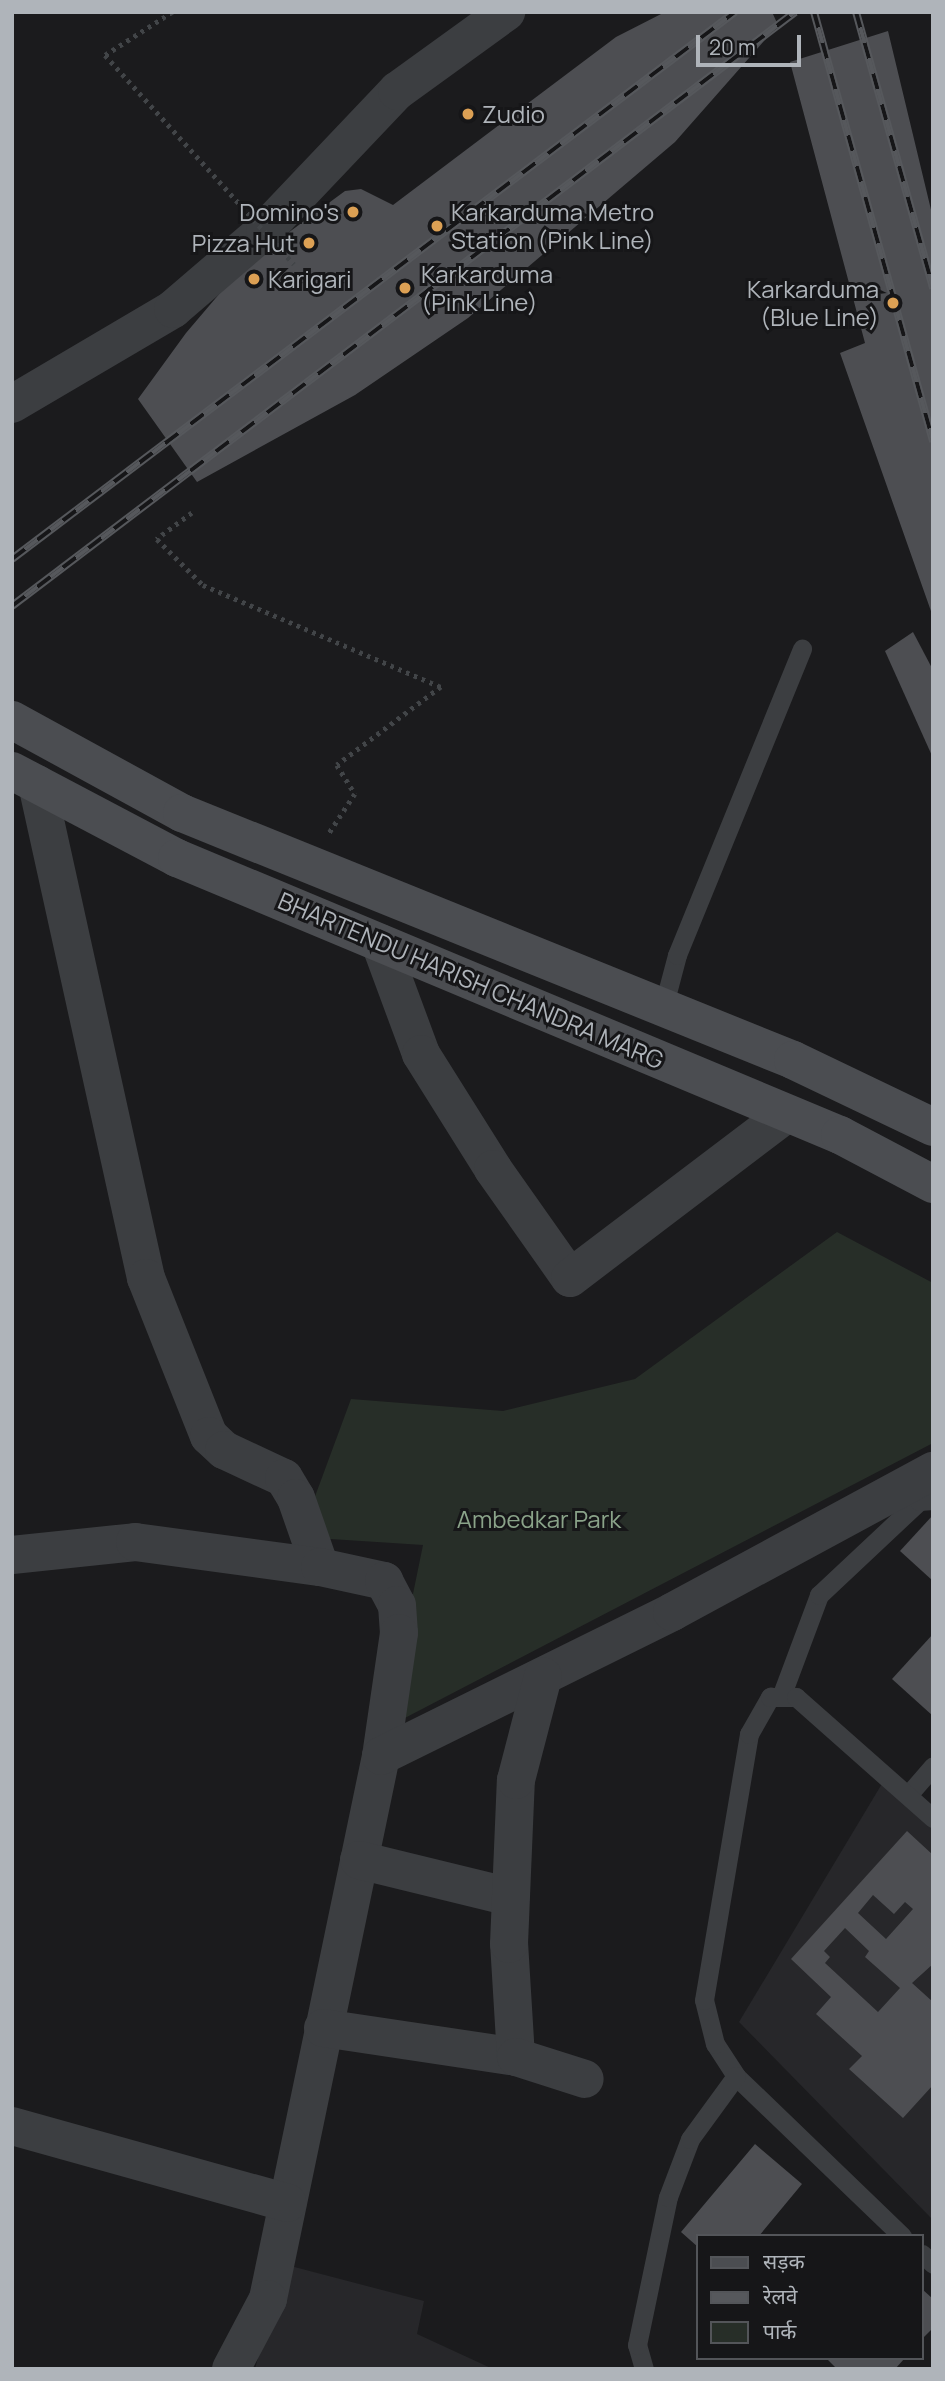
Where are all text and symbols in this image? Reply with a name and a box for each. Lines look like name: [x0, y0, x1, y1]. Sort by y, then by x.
scale bar: [700, 21, 805, 65]
text: 20 m: [709, 33, 756, 61]
place label: Zudio: [482, 100, 545, 128]
marker: Zudio: [460, 106, 476, 122]
place label: Domino's: [239, 198, 339, 226]
place label: Karkarduma Metro Station (Pink Line): [451, 198, 654, 254]
marker: Domino's: [345, 204, 361, 220]
marker: Karkarduma Metro Station (Pink Line): [429, 218, 445, 234]
place label: Pizza Hut: [192, 229, 295, 257]
marker: Pizza Hut: [301, 235, 317, 251]
place label: Karkarduma (Pink Line): [421, 260, 553, 316]
place label: Karigari: [268, 265, 352, 293]
marker: Karigari: [246, 271, 262, 287]
place label: Karkarduma (Blue Line): [747, 275, 879, 331]
marker: Karkarduma (Pink Line): [395, 278, 415, 298]
marker: Karkarduma (Blue Line): [885, 295, 901, 311]
street label: BHARTENDU HARISH CHANDRA MARG: [274, 885, 668, 1075]
park label: Ambedkar Park: [457, 1505, 621, 1533]
legend: [696, 2234, 924, 2360]
text: सड़क: [763, 2247, 805, 2275]
text: रेलवे: [763, 2282, 798, 2310]
text: पार्क: [763, 2317, 797, 2345]

